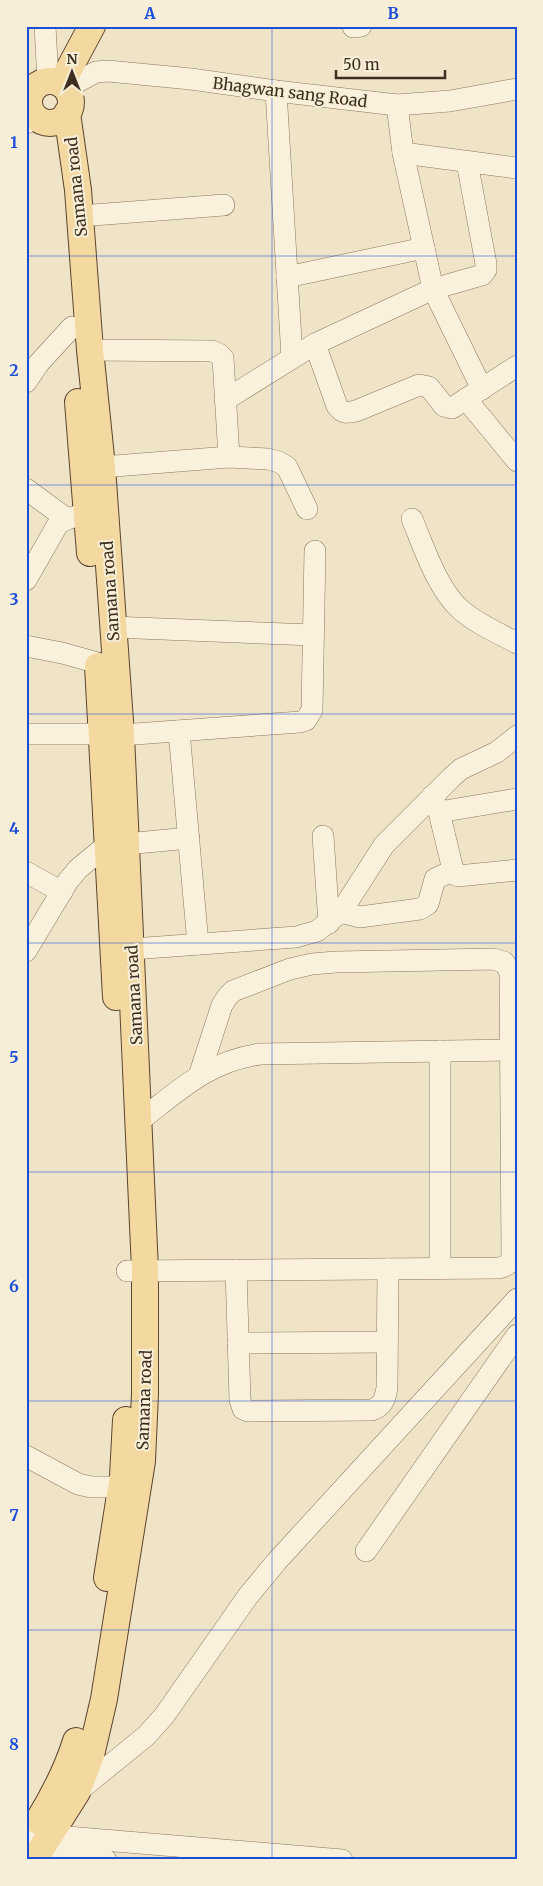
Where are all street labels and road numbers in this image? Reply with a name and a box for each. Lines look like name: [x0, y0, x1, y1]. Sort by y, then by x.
street label: Bhagwan sang Road: [212, 73, 369, 111]
street label: Samana road: [61, 136, 91, 238]
street label: Samana road: [96, 540, 123, 642]
street label: Samana road: [121, 944, 147, 1046]
street label: Samana road: [132, 1349, 156, 1451]

